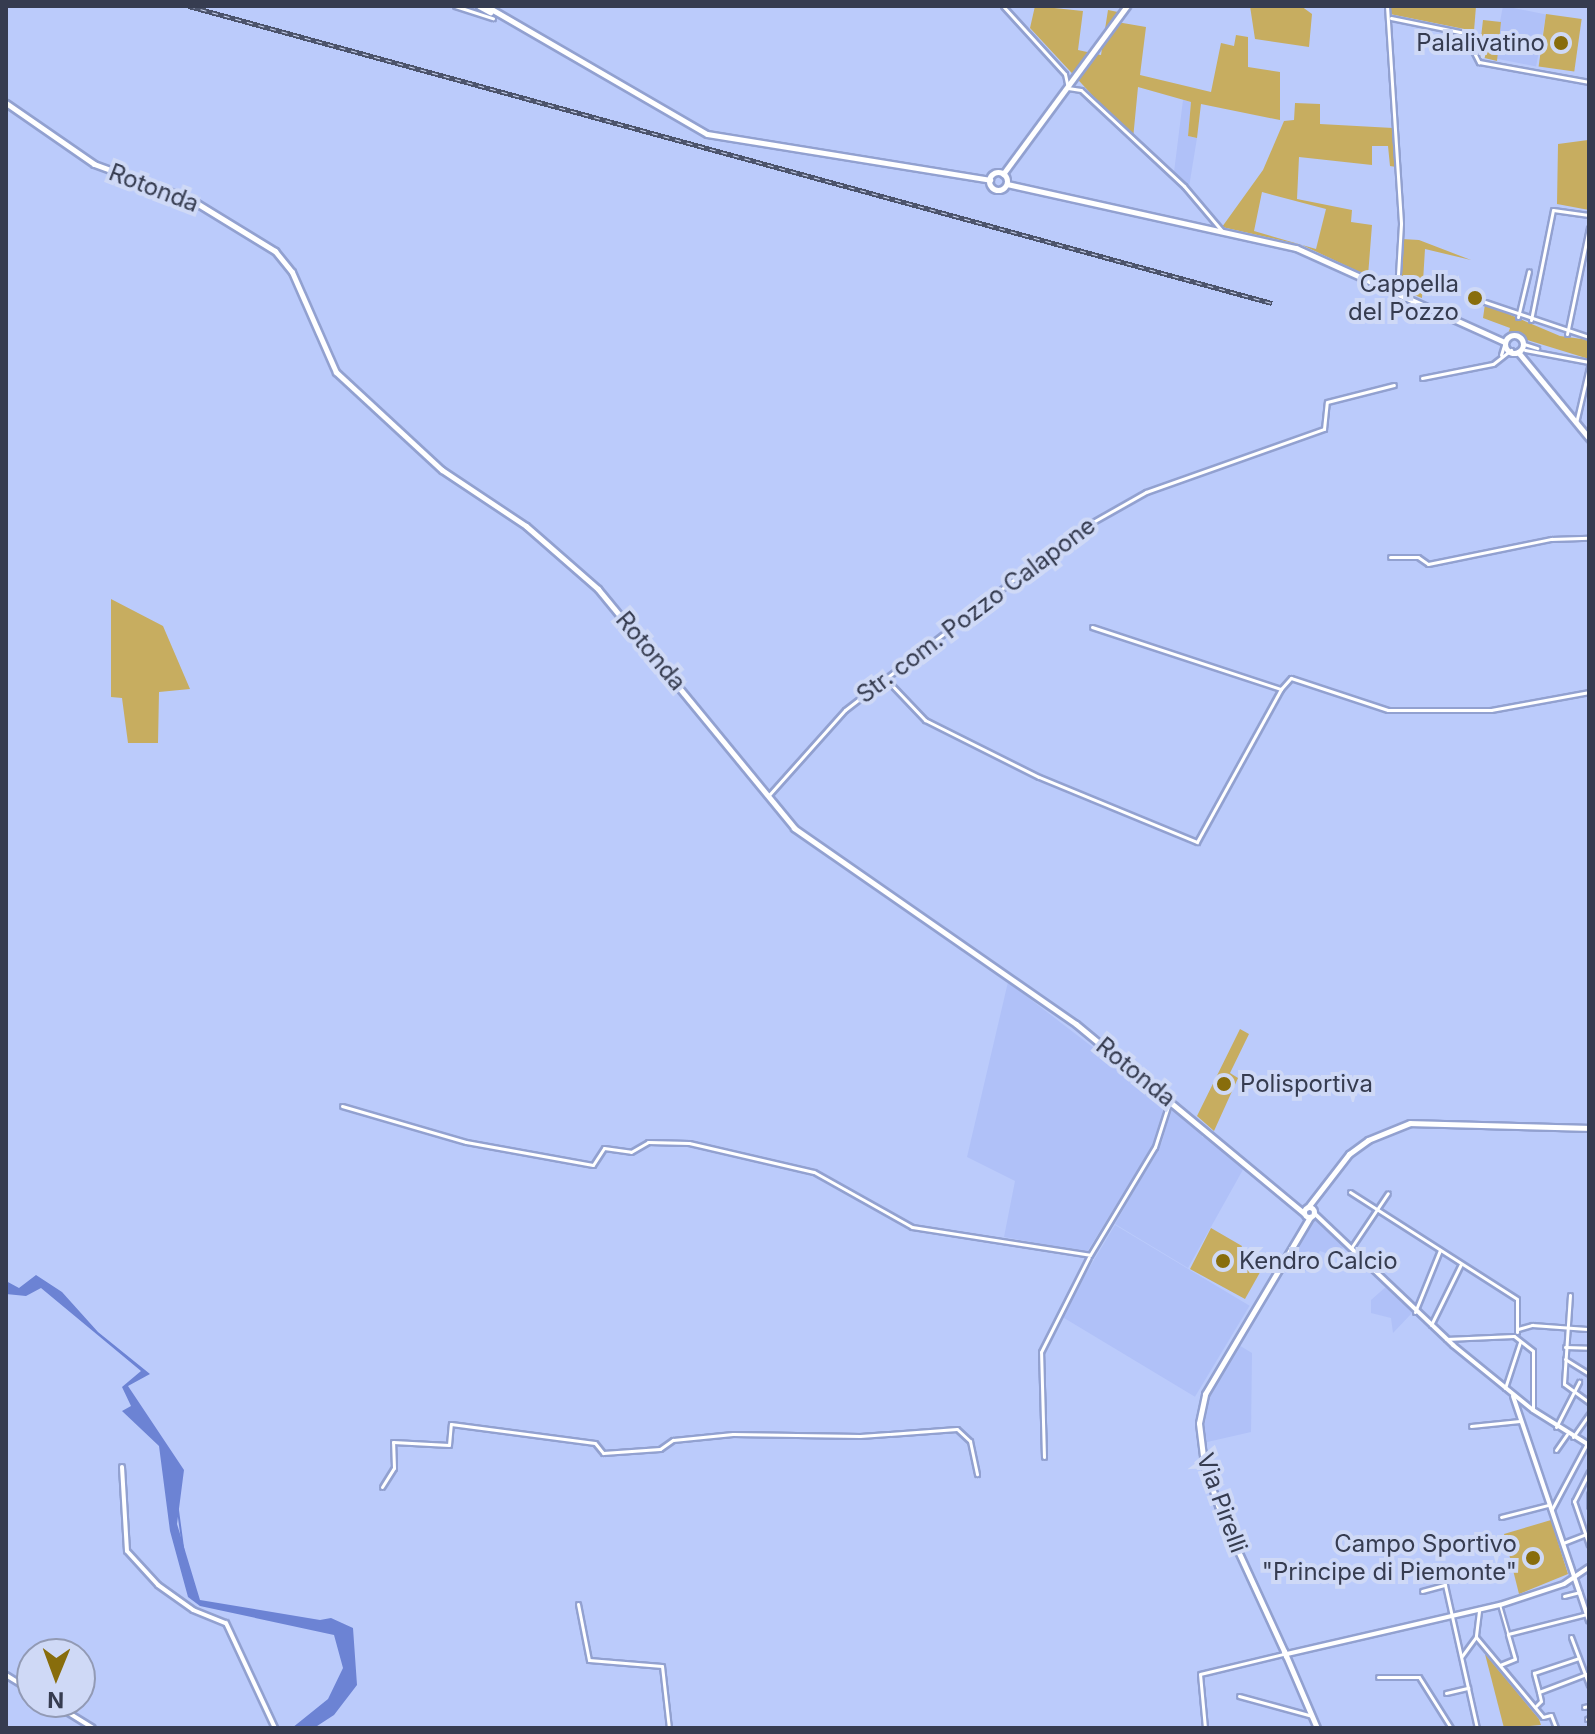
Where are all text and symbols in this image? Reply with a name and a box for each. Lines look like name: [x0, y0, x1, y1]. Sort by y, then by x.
place label: Palalivatino: [1416, 29, 1545, 57]
marker: Palalivatino: [1552, 34, 1570, 52]
street label: Rotonda: [105, 158, 203, 218]
place label: Cappella del Pozzo: [1348, 270, 1459, 326]
marker: Cappella del Pozzo: [1466, 289, 1484, 307]
street label: Str. com. Pozzo Calapone: [851, 511, 1101, 709]
street label: Rotonda: [610, 606, 692, 696]
street label: Rotonda: [1090, 1031, 1182, 1113]
place label: Polisportiva: [1240, 1070, 1373, 1098]
marker: Polisportiva: [1215, 1075, 1233, 1093]
place label: Kendro Calcio: [1239, 1247, 1398, 1275]
marker: Kendro Calcio: [1214, 1252, 1232, 1270]
street label: Via Pirelli: [1191, 1449, 1253, 1557]
place label: Campo Sportivo "Principe di Piemonte": [1262, 1530, 1517, 1586]
marker: Campo Sportivo "Principe di Piemonte": [1524, 1549, 1542, 1567]
north arrow: [16, 1638, 96, 1718]
text: N: [47, 1687, 64, 1713]

